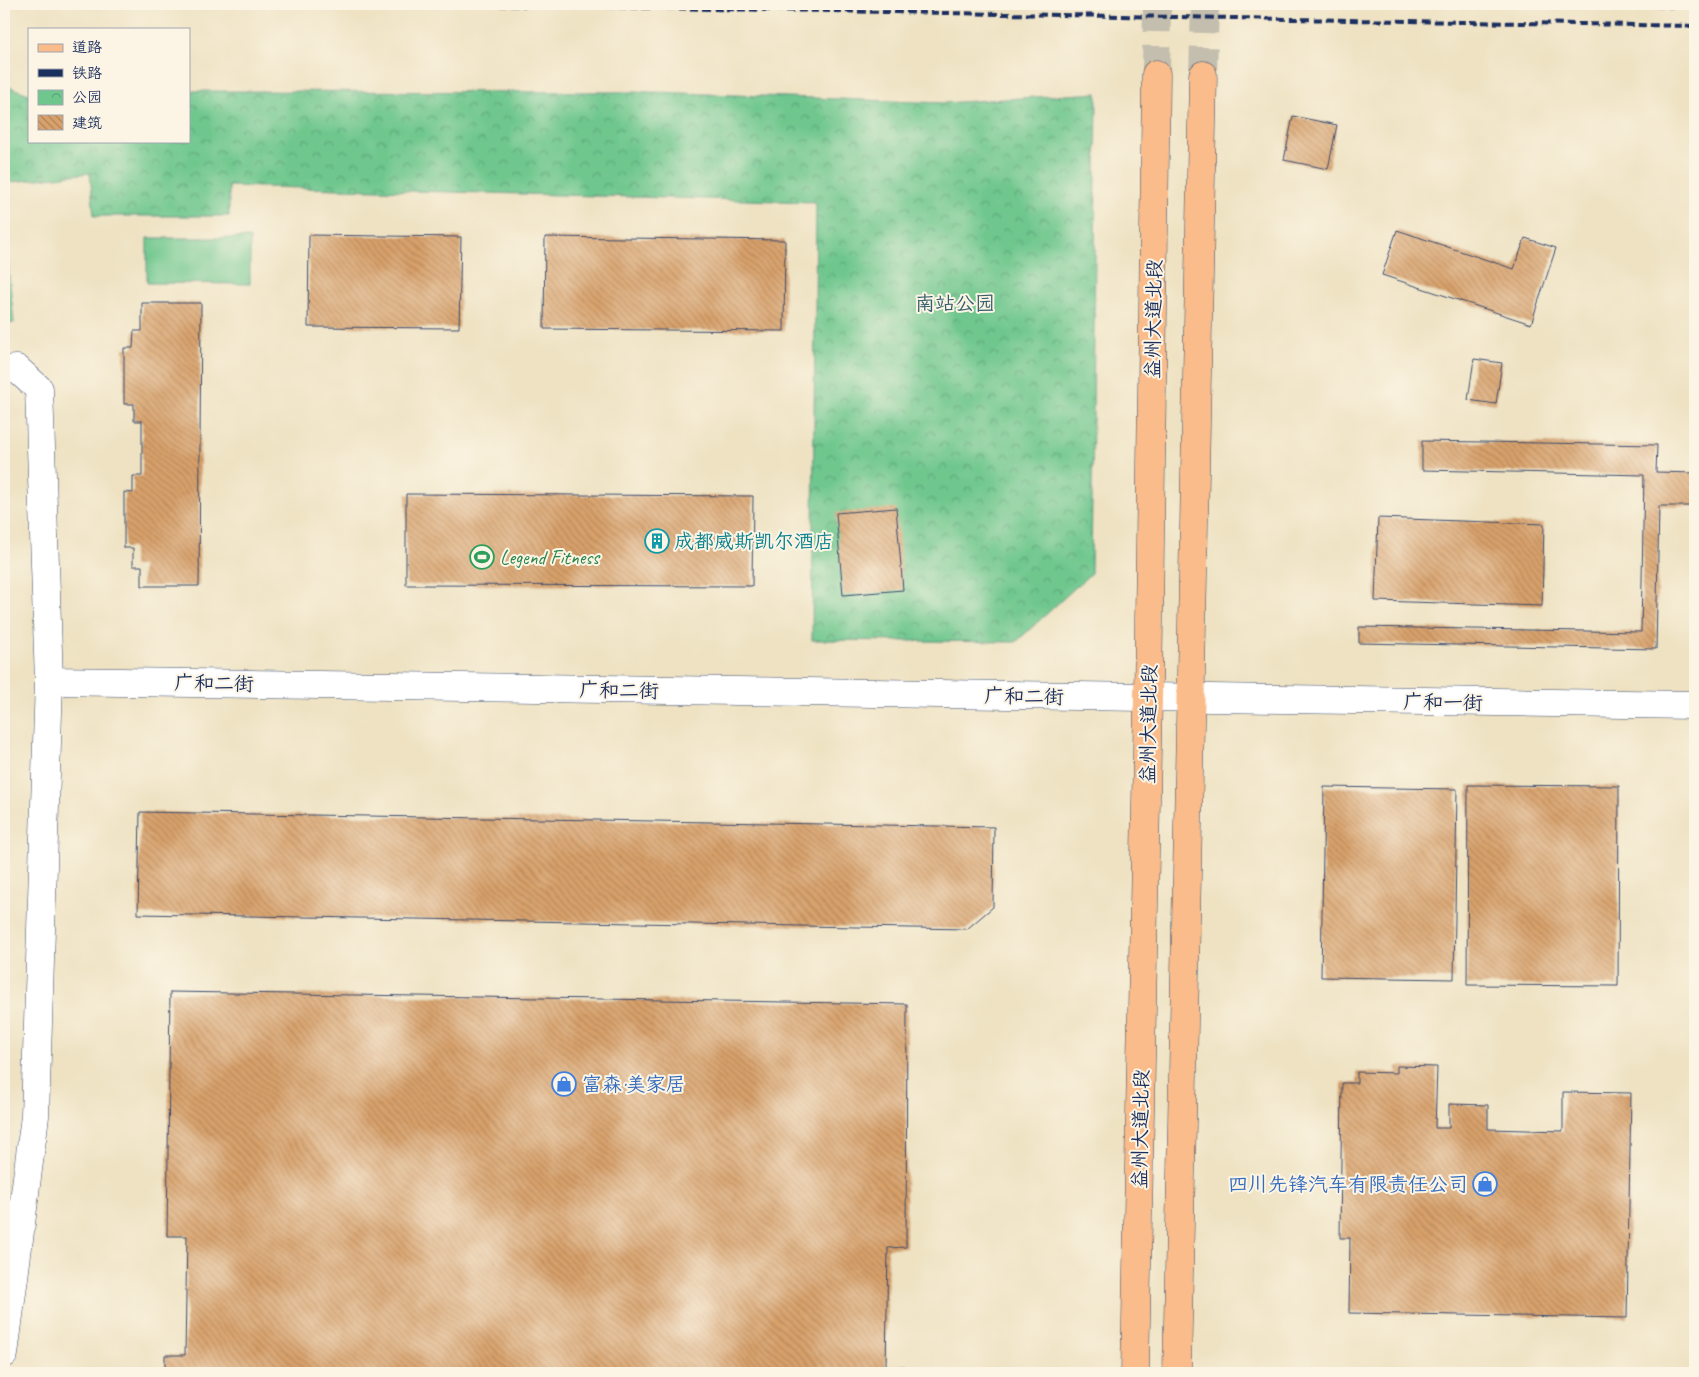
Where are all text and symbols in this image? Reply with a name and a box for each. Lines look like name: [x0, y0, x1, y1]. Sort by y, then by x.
legend: [28, 28, 190, 142]
text: 道路: [72, 38, 102, 57]
text: 铁路: [72, 64, 102, 83]
text: 公园: [72, 88, 102, 107]
text: 建筑: [72, 114, 102, 133]
street label: 益州大道北段: [1140, 259, 1167, 379]
park label: 南站公园: [915, 291, 995, 316]
building icon: 成都威斯凯尔酒店: [644, 528, 670, 554]
place label: 成都威斯凯尔酒店: [674, 529, 834, 554]
sports icon: Legend Fitness: [469, 544, 495, 570]
place label: Legend Fitness: [500, 545, 601, 570]
street label: 益州大道北段: [1135, 664, 1162, 784]
street label: 广和二街: [174, 670, 254, 697]
street label: 广和二街: [579, 677, 659, 704]
street label: 广和二街: [984, 683, 1064, 710]
street label: 广和一街: [1403, 689, 1483, 716]
street label: 益州大道北段: [1127, 1069, 1154, 1189]
shop icon: 富森·美家居: [551, 1071, 577, 1097]
place label: 富森·美家居: [582, 1072, 686, 1097]
shop icon: 四川先锋汽车有限责任公司: [1472, 1171, 1498, 1197]
place label: 四川先锋汽车有限责任公司: [1228, 1172, 1468, 1197]

